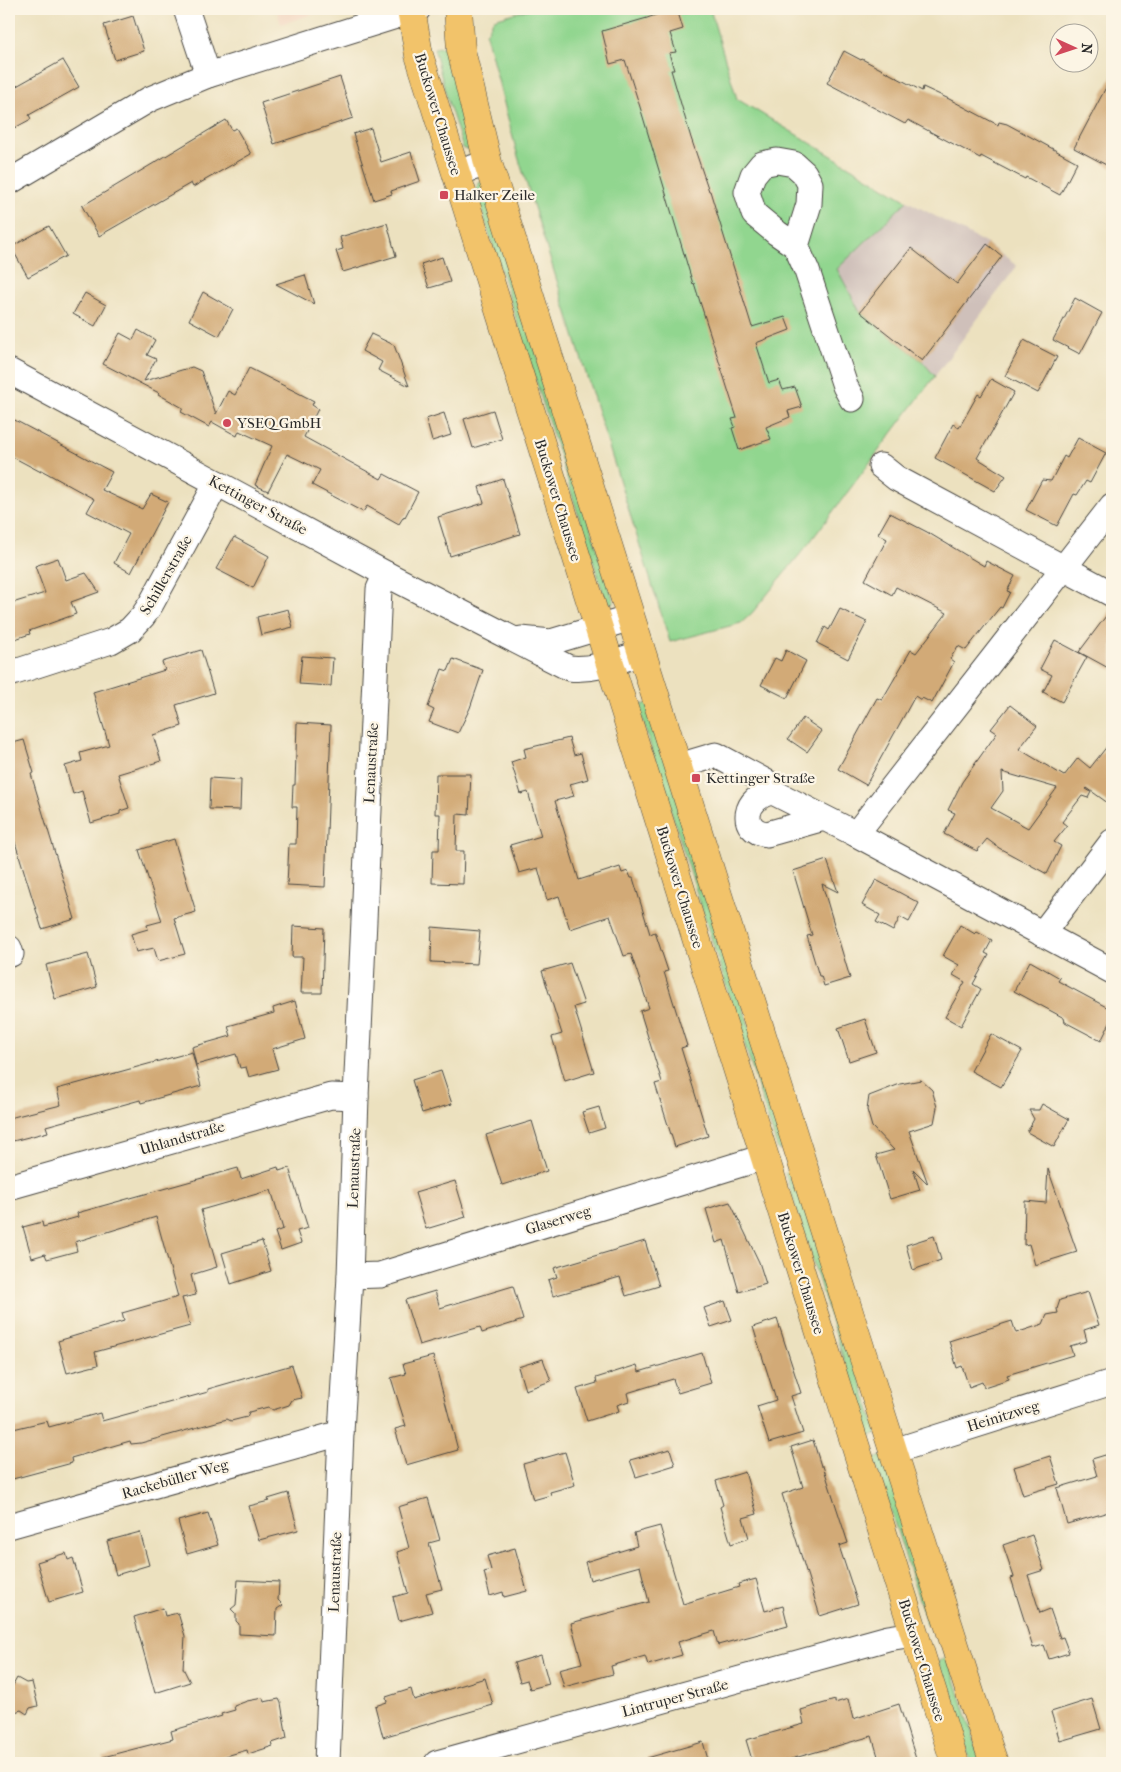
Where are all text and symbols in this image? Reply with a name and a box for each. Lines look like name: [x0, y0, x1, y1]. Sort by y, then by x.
north arrow: [1048, 22, 1098, 72]
text: N: [1078, 43, 1095, 55]
street label: Buckower Chaussee: [411, 51, 465, 178]
place label: Halker Zeile: [454, 186, 536, 204]
marker: Halker Zeile: [438, 189, 450, 201]
place label: YSEQ GmbH: [236, 414, 321, 432]
marker: YSEQ GmbH: [221, 417, 233, 429]
street label: Buckower Chaussee: [531, 437, 585, 564]
street label: Kettinger Straße: [206, 471, 311, 539]
street label: Schillerstraße: [136, 531, 196, 618]
street label: Lenaustraße: [360, 722, 382, 804]
place label: Kettinger Straße: [706, 769, 816, 787]
marker: Kettinger Straße: [690, 772, 702, 784]
street label: Buckower Chaussee: [653, 824, 707, 951]
street label: Uhlandstraße: [137, 1117, 227, 1159]
street label: Lenaustraße: [344, 1127, 364, 1209]
street label: Glaserweg: [523, 1201, 594, 1238]
street label: Buckower Chaussee: [774, 1210, 828, 1337]
street label: Heinitzweg: [965, 1396, 1042, 1436]
street label: Rackebüller Weg: [120, 1455, 231, 1503]
street label: Lenaustraße: [325, 1531, 345, 1613]
street label: Buckower Chaussee: [895, 1597, 949, 1724]
street label: Lintruper Straße: [620, 1675, 731, 1721]

